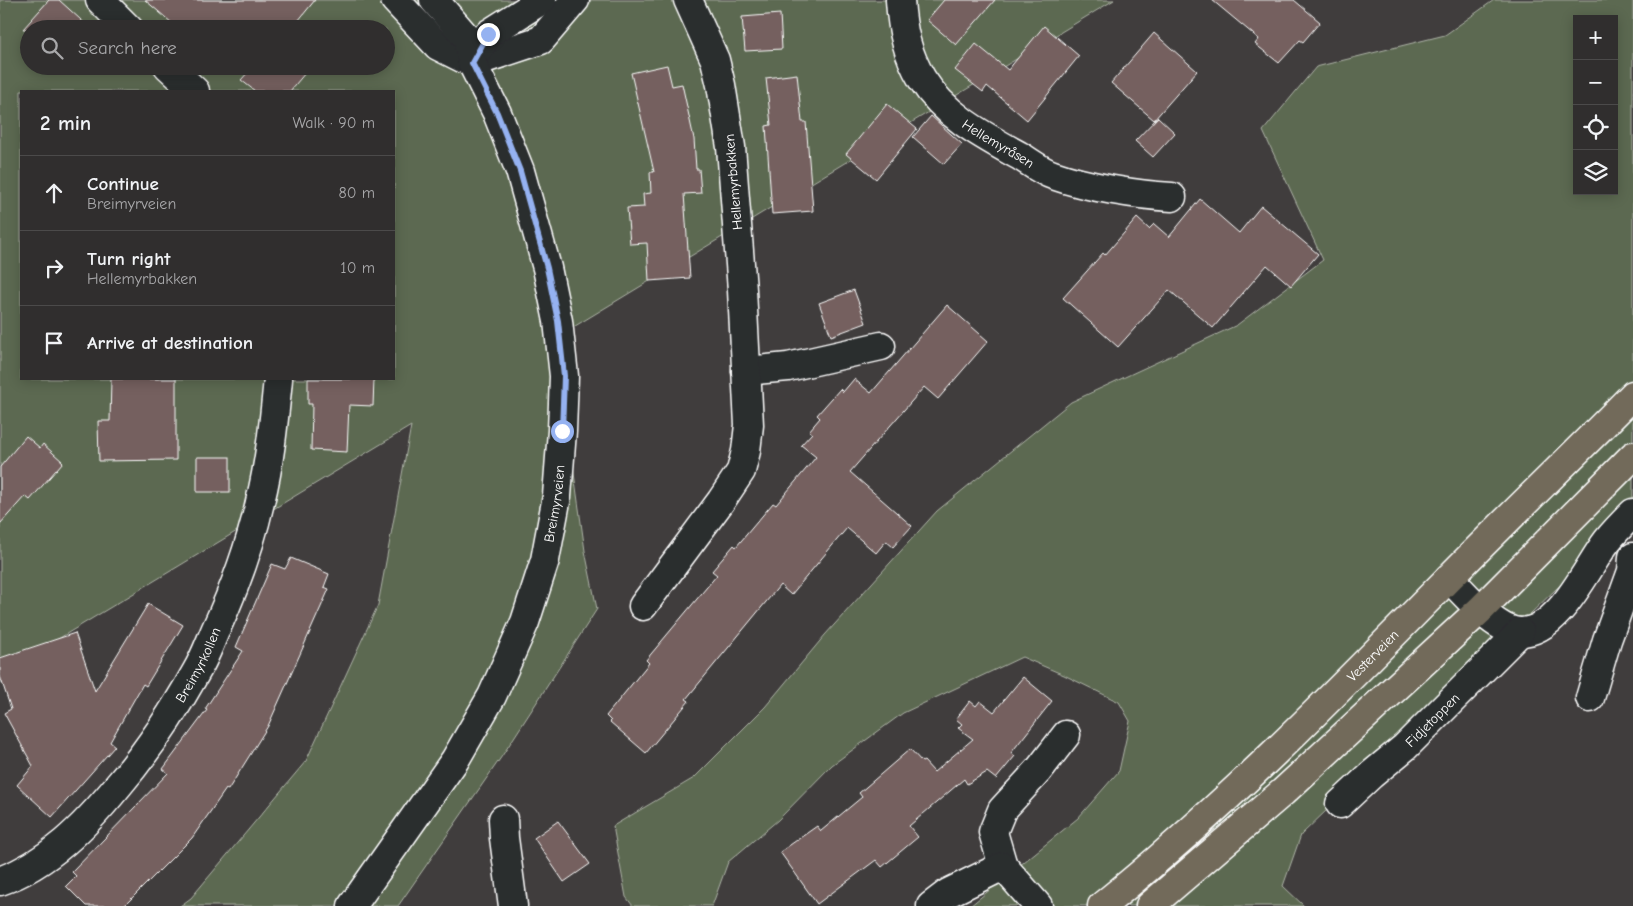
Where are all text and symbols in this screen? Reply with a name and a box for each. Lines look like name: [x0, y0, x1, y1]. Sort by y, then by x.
map controls: [1573, 15, 1618, 195]
button: +: [1573, 15, 1618, 60]
search box: [20, 20, 395, 75]
route end: [477, 23, 500, 46]
icon: search: [38, 34, 66, 62]
text: Search here: [78, 37, 177, 59]
button: −: [1573, 60, 1618, 105]
button: locate: [1573, 105, 1618, 150]
text: 2 min: [40, 111, 91, 135]
text: Walk · 90 m: [292, 114, 375, 132]
street label: Hellemyråsen: [959, 116, 1037, 172]
street label: Hellemyrbakken: [721, 133, 746, 231]
button: layers: [1573, 150, 1618, 195]
text: Continue: [87, 173, 159, 195]
icon: ahead: [40, 179, 68, 207]
text: 80 m: [338, 184, 375, 202]
text: Breimyrveien: [87, 195, 176, 213]
text: Turn right: [87, 248, 171, 270]
icon: right: [40, 254, 68, 282]
text: 10 m: [340, 259, 375, 277]
text: Hellemyrbakken: [87, 270, 197, 288]
icon: arrive: [40, 329, 68, 357]
text: Arrive at destination: [87, 332, 253, 354]
route start: [551, 420, 574, 443]
street label: Breimyrveien: [540, 464, 568, 544]
street label: Breimyrkollen: [172, 625, 225, 706]
street label: Vesterveien: [1344, 626, 1402, 685]
street label: Fidjetoppen: [1402, 689, 1463, 751]

